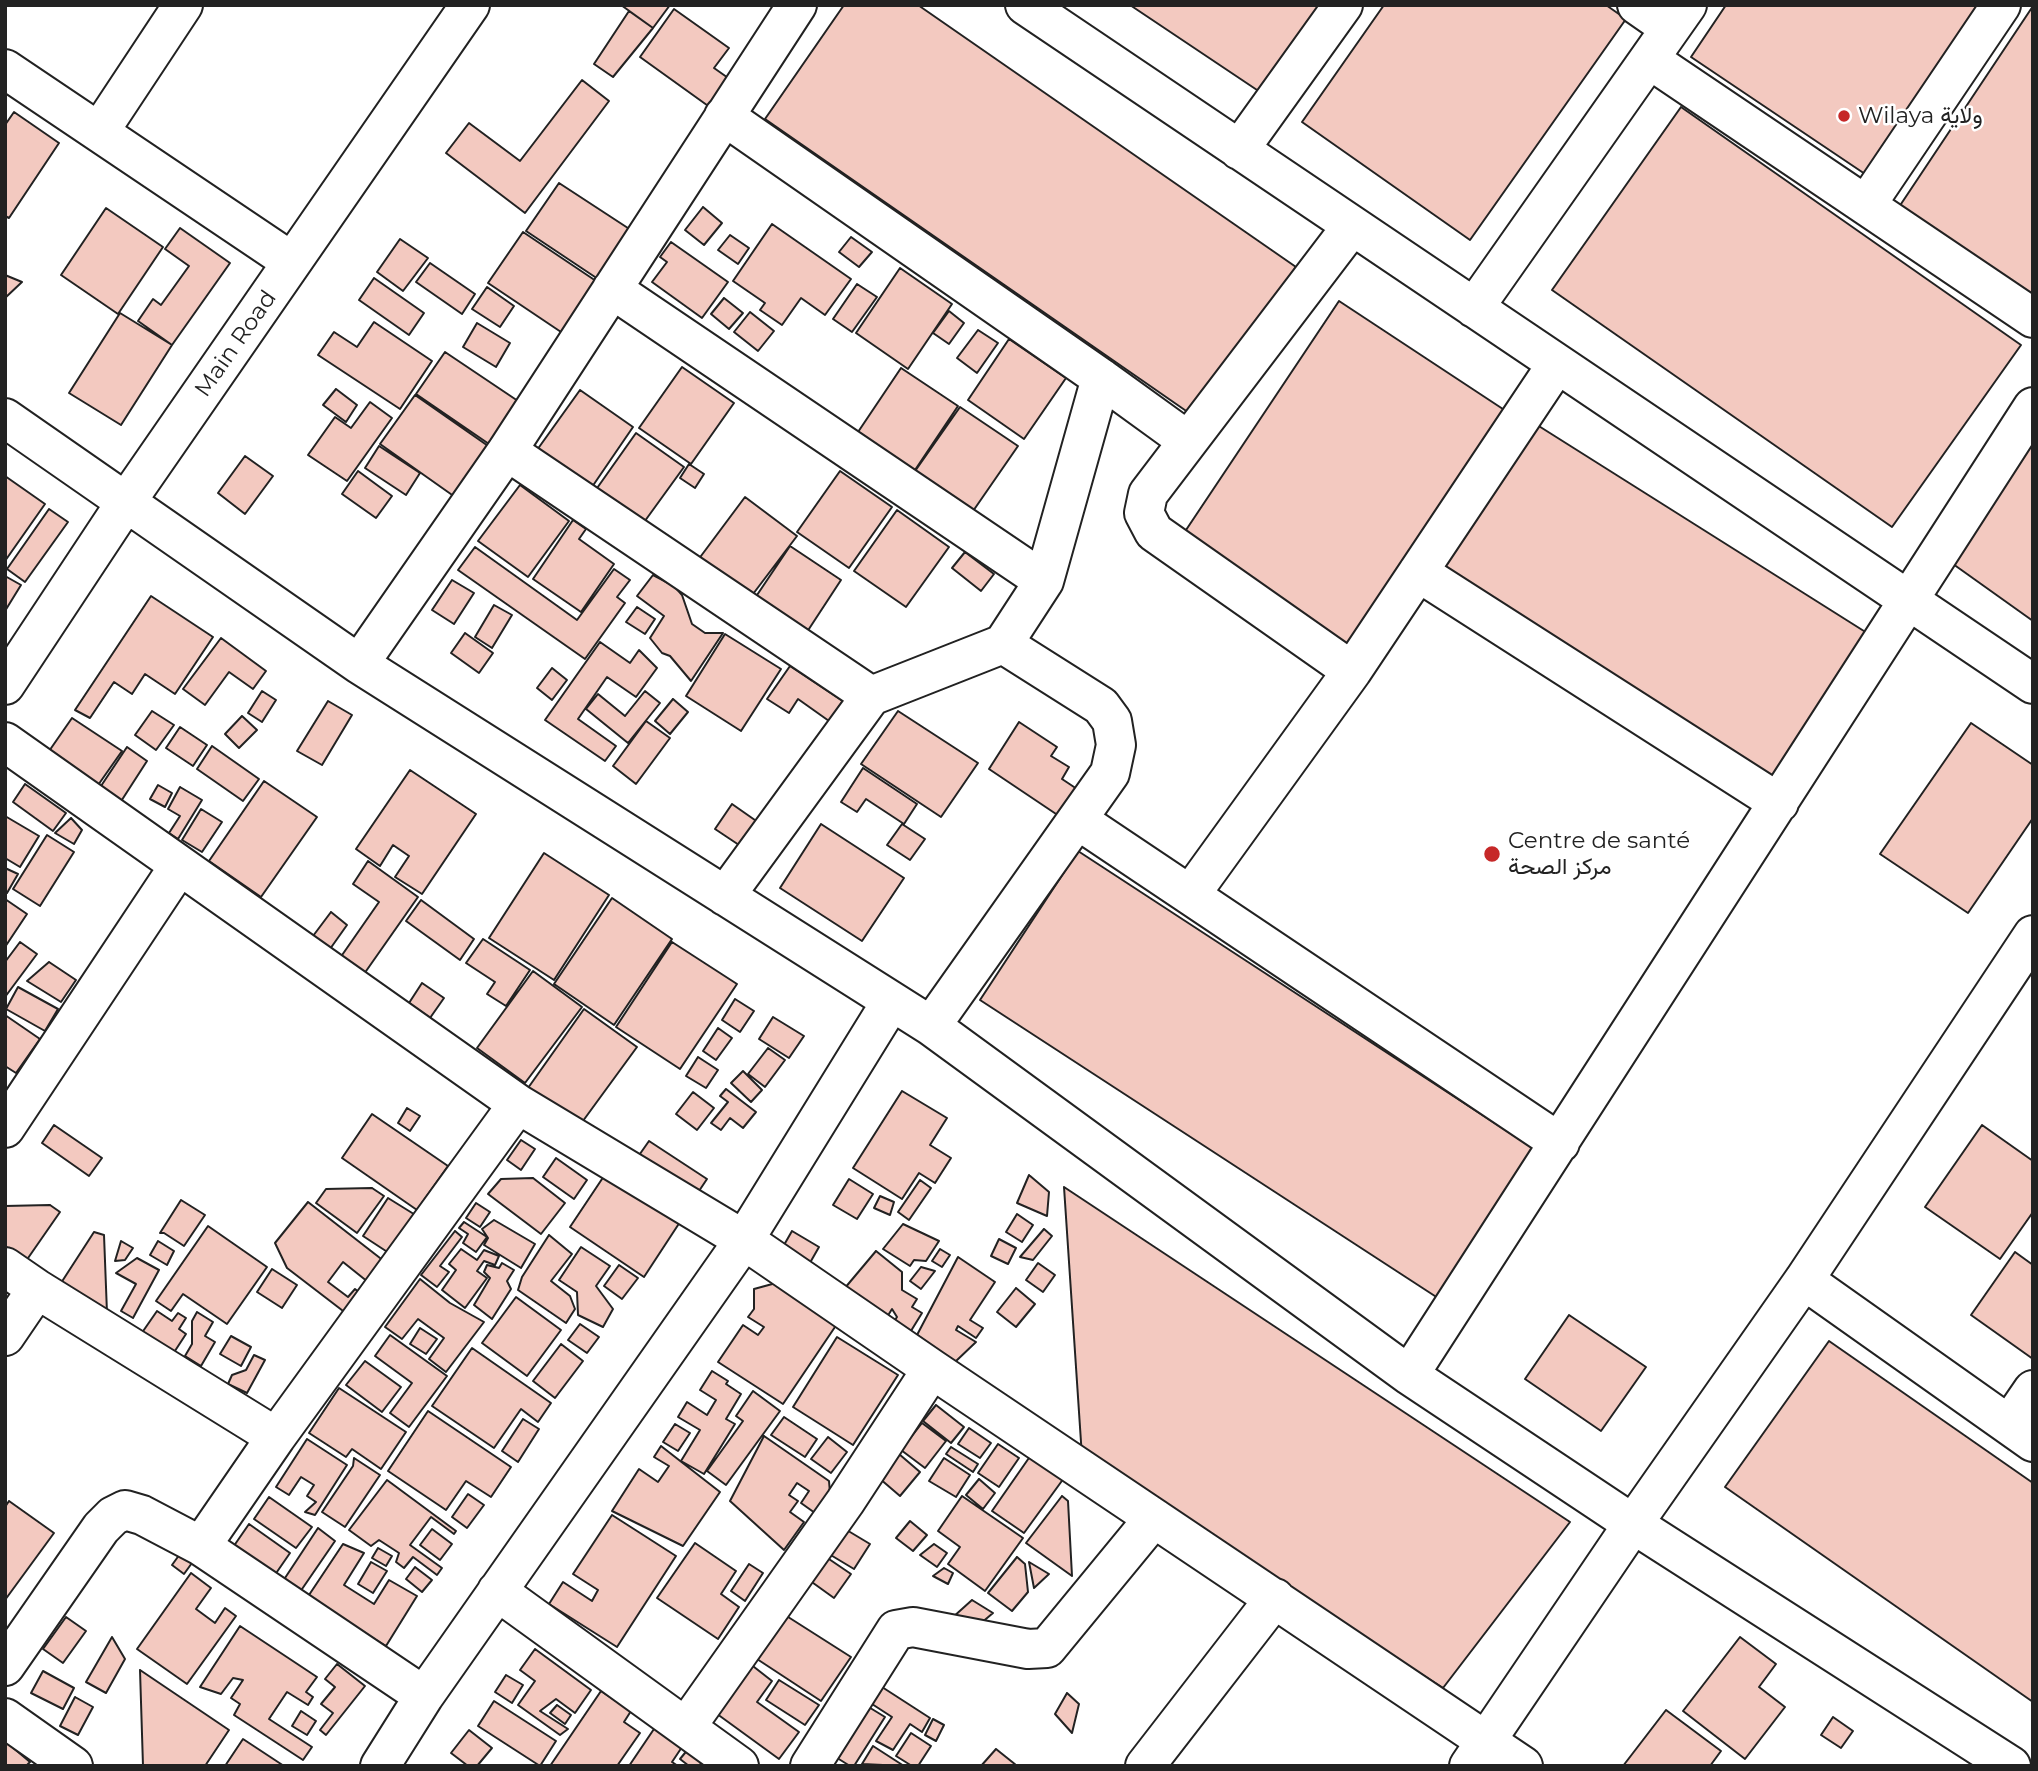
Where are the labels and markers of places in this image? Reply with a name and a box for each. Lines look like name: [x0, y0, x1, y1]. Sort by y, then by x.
place label: Wilaya ولاية: [1858, 102, 1983, 130]
marker: Wilaya ولاية: [1836, 108, 1852, 124]
place label: Centre de santé مركز الصحة: [1508, 827, 1690, 881]
marker: Centre de santé مركز الصحة: [1482, 844, 1502, 864]

